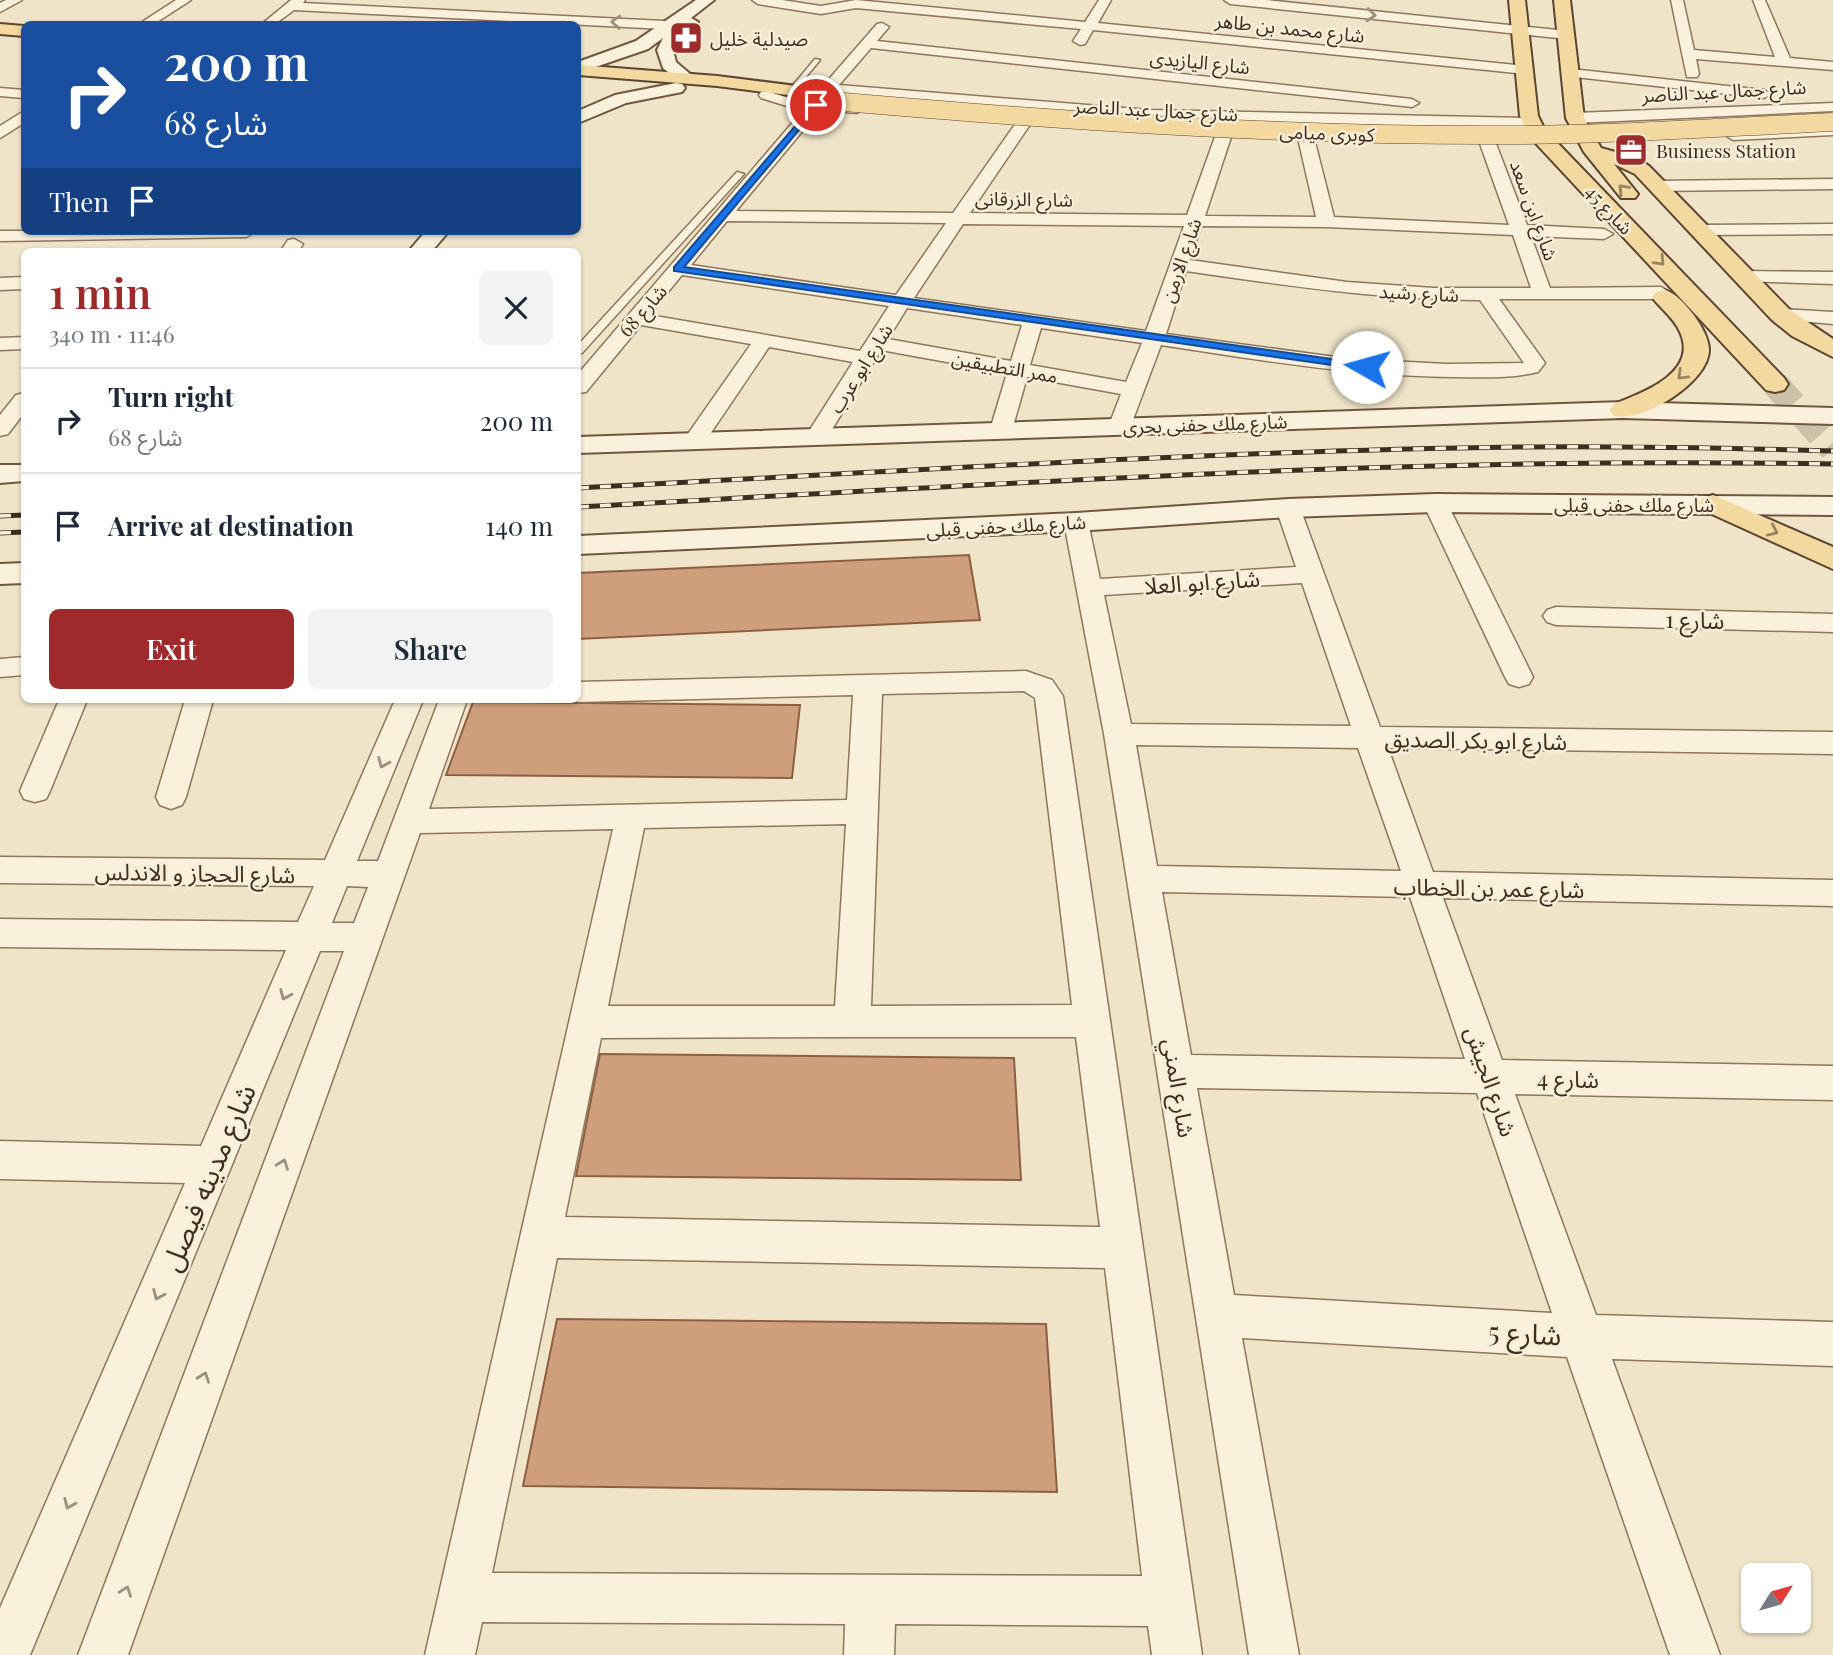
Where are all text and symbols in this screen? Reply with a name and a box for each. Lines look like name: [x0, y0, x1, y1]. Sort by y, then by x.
street label: شارع محمد بن طاهر: [1213, 6, 1366, 50]
one-way arrow: [1366, 7, 1377, 22]
one-way arrow: [610, 15, 621, 30]
pharmacy icon: صيدلية خليل: [667, 19, 705, 57]
place label: صيدلية خليل: [710, 25, 808, 51]
text: 200 m: [164, 28, 309, 93]
street label: شارع اليازيدى: [1148, 43, 1251, 81]
icon: right: [49, 49, 140, 140]
street label: شارع جمال عبد الناصر: [1640, 73, 1807, 109]
pin: [786, 75, 846, 135]
icon: arrive: [797, 86, 835, 124]
street label: شارع جمال عبد الناصر: [1072, 92, 1239, 128]
text: شارع 68: [164, 100, 268, 143]
street label: كوبرى ميامى: [1279, 117, 1376, 147]
office icon: Business Station: [1612, 131, 1650, 169]
place label: Business Station: [1656, 137, 1797, 163]
street label: شارع ابن سعد: [1503, 156, 1565, 264]
street label: شارع 45: [1579, 179, 1640, 241]
icon: arrive: [123, 182, 161, 220]
text: Then: [49, 184, 109, 219]
street label: شارع الزرقانى: [975, 184, 1073, 214]
one-way arrow: [1619, 184, 1632, 197]
street label: شارع الارمن: [1153, 214, 1208, 306]
one-way arrow: [1651, 253, 1664, 266]
text: 1 min: [49, 264, 151, 320]
button: close: [479, 271, 553, 345]
street label: شارع رشيد: [1378, 277, 1460, 309]
street label: شارع 68: [612, 278, 673, 343]
text: 340 m · 11:46: [49, 318, 175, 349]
street label: شارع ابو عرب: [822, 318, 899, 419]
position arrow: [1330, 330, 1404, 404]
street label: ممر التطبيقين: [950, 344, 1060, 388]
one-way arrow: [1677, 367, 1690, 380]
text: Turn right: [108, 379, 234, 414]
icon: right: [49, 402, 87, 440]
text: 200 m: [480, 403, 553, 438]
street label: شارع ملك حفنى بحرى: [1122, 407, 1288, 441]
text: شارع 68: [108, 421, 182, 452]
street label: شارع ملك حفنى قبلى: [1554, 491, 1714, 519]
icon: arrive: [49, 507, 87, 545]
text: Arrive at destination: [108, 508, 354, 543]
text: 140 m: [485, 508, 553, 543]
street label: شارع ملك حفنى قبلى: [925, 508, 1087, 544]
one-way arrow: [1766, 523, 1778, 537]
street label: شارع ابو العلا: [1143, 561, 1261, 604]
street label: شارع 1: [1665, 603, 1725, 638]
button: Exit: [49, 609, 294, 689]
button: Share: [308, 609, 553, 689]
street label: شارع ابو بكر الصديق: [1384, 722, 1567, 759]
one-way arrow: [377, 756, 391, 768]
street label: شارع الحجاز و الاندلس: [94, 855, 296, 892]
street label: شارع عمر بن الخطاب: [1393, 870, 1585, 907]
one-way arrow: [279, 988, 293, 1000]
street label: شارع الجيش: [1456, 1022, 1525, 1141]
street label: شارع المني: [1154, 1036, 1203, 1140]
street label: شارع 4: [1537, 1062, 1599, 1097]
street label: شارع مدينه فيصل: [151, 1078, 267, 1278]
one-way arrow: [275, 1158, 289, 1170]
one-way arrow: [152, 1287, 166, 1300]
street label: شارع 5: [1487, 1312, 1563, 1356]
one-way arrow: [196, 1372, 210, 1384]
one-way arrow: [63, 1497, 77, 1509]
north arrow: [1741, 1563, 1811, 1633]
map controls: [1741, 1563, 1811, 1633]
one-way arrow: [118, 1585, 132, 1597]

